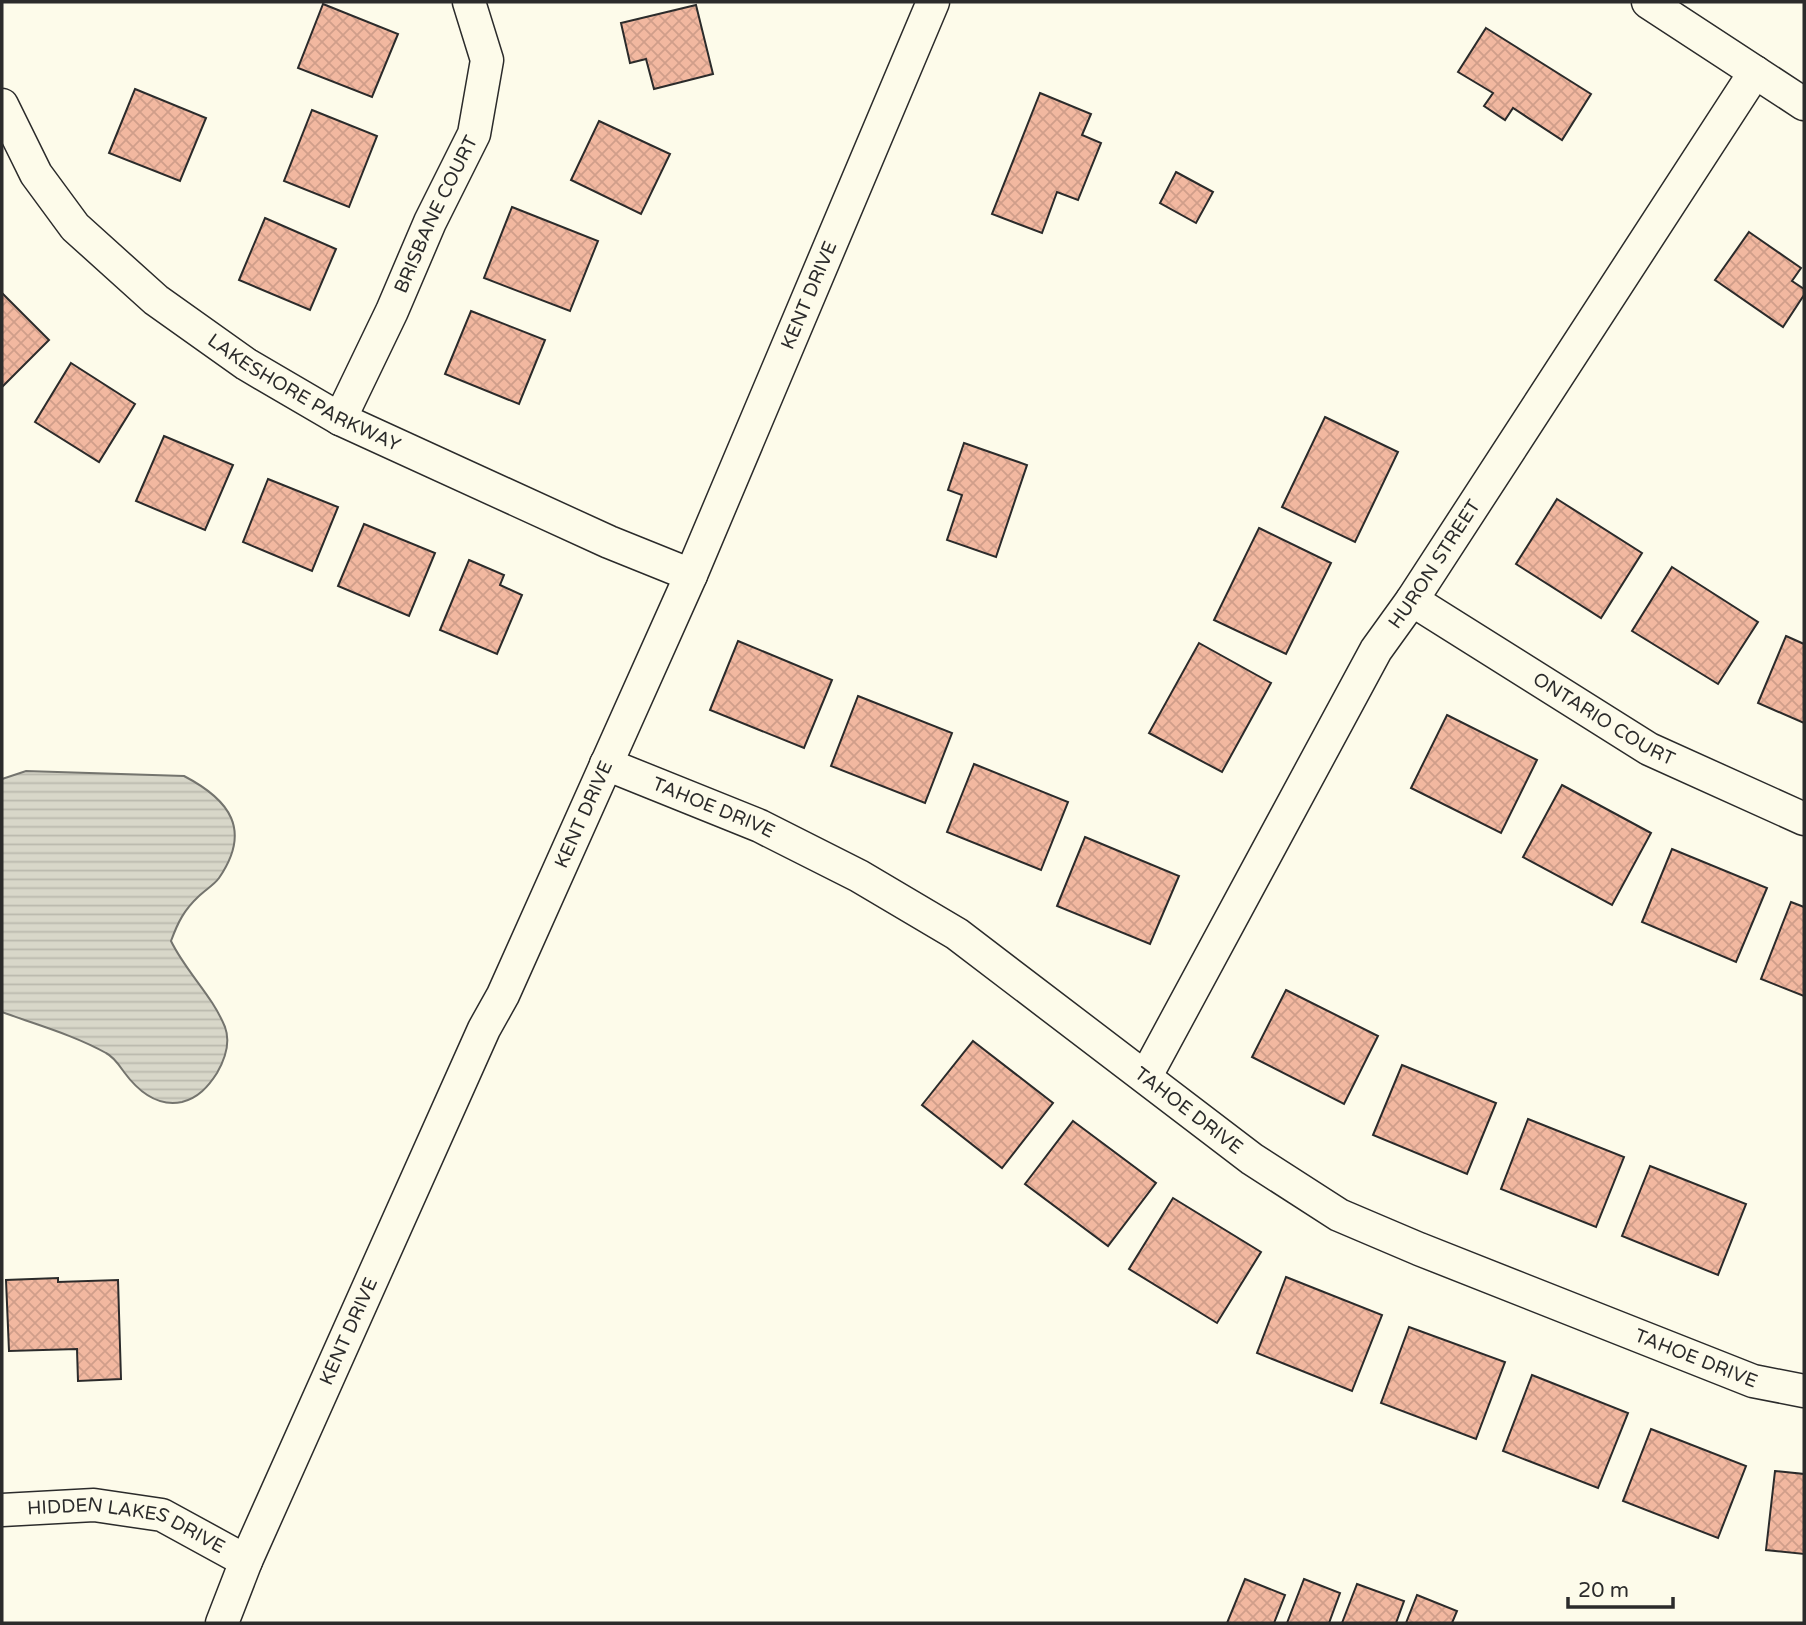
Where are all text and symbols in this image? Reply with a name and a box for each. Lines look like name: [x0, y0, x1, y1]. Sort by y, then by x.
street label: BRISBANE COURT: [390, 132, 483, 296]
street label: KENT DRIVE: [777, 238, 842, 353]
street label: LAKESHORE PARKWAY: [203, 329, 404, 456]
street label: HURON STREET: [1384, 495, 1485, 633]
street label: ONTARIO COURT: [1529, 668, 1679, 770]
street label: KENT DRIVE: [550, 757, 617, 872]
street label: TAHOE DRIVE: [649, 773, 778, 843]
street label: TAHOE DRIVE: [1130, 1062, 1247, 1159]
street label: KENT DRIVE: [315, 1274, 382, 1388]
street label: TAHOE DRIVE: [1631, 1324, 1760, 1393]
street label: HIDDEN LAKES DRIVE: [27, 1493, 229, 1558]
scale bar: [1568, 1566, 1673, 1610]
text: 20 m: [1578, 1578, 1629, 1603]

